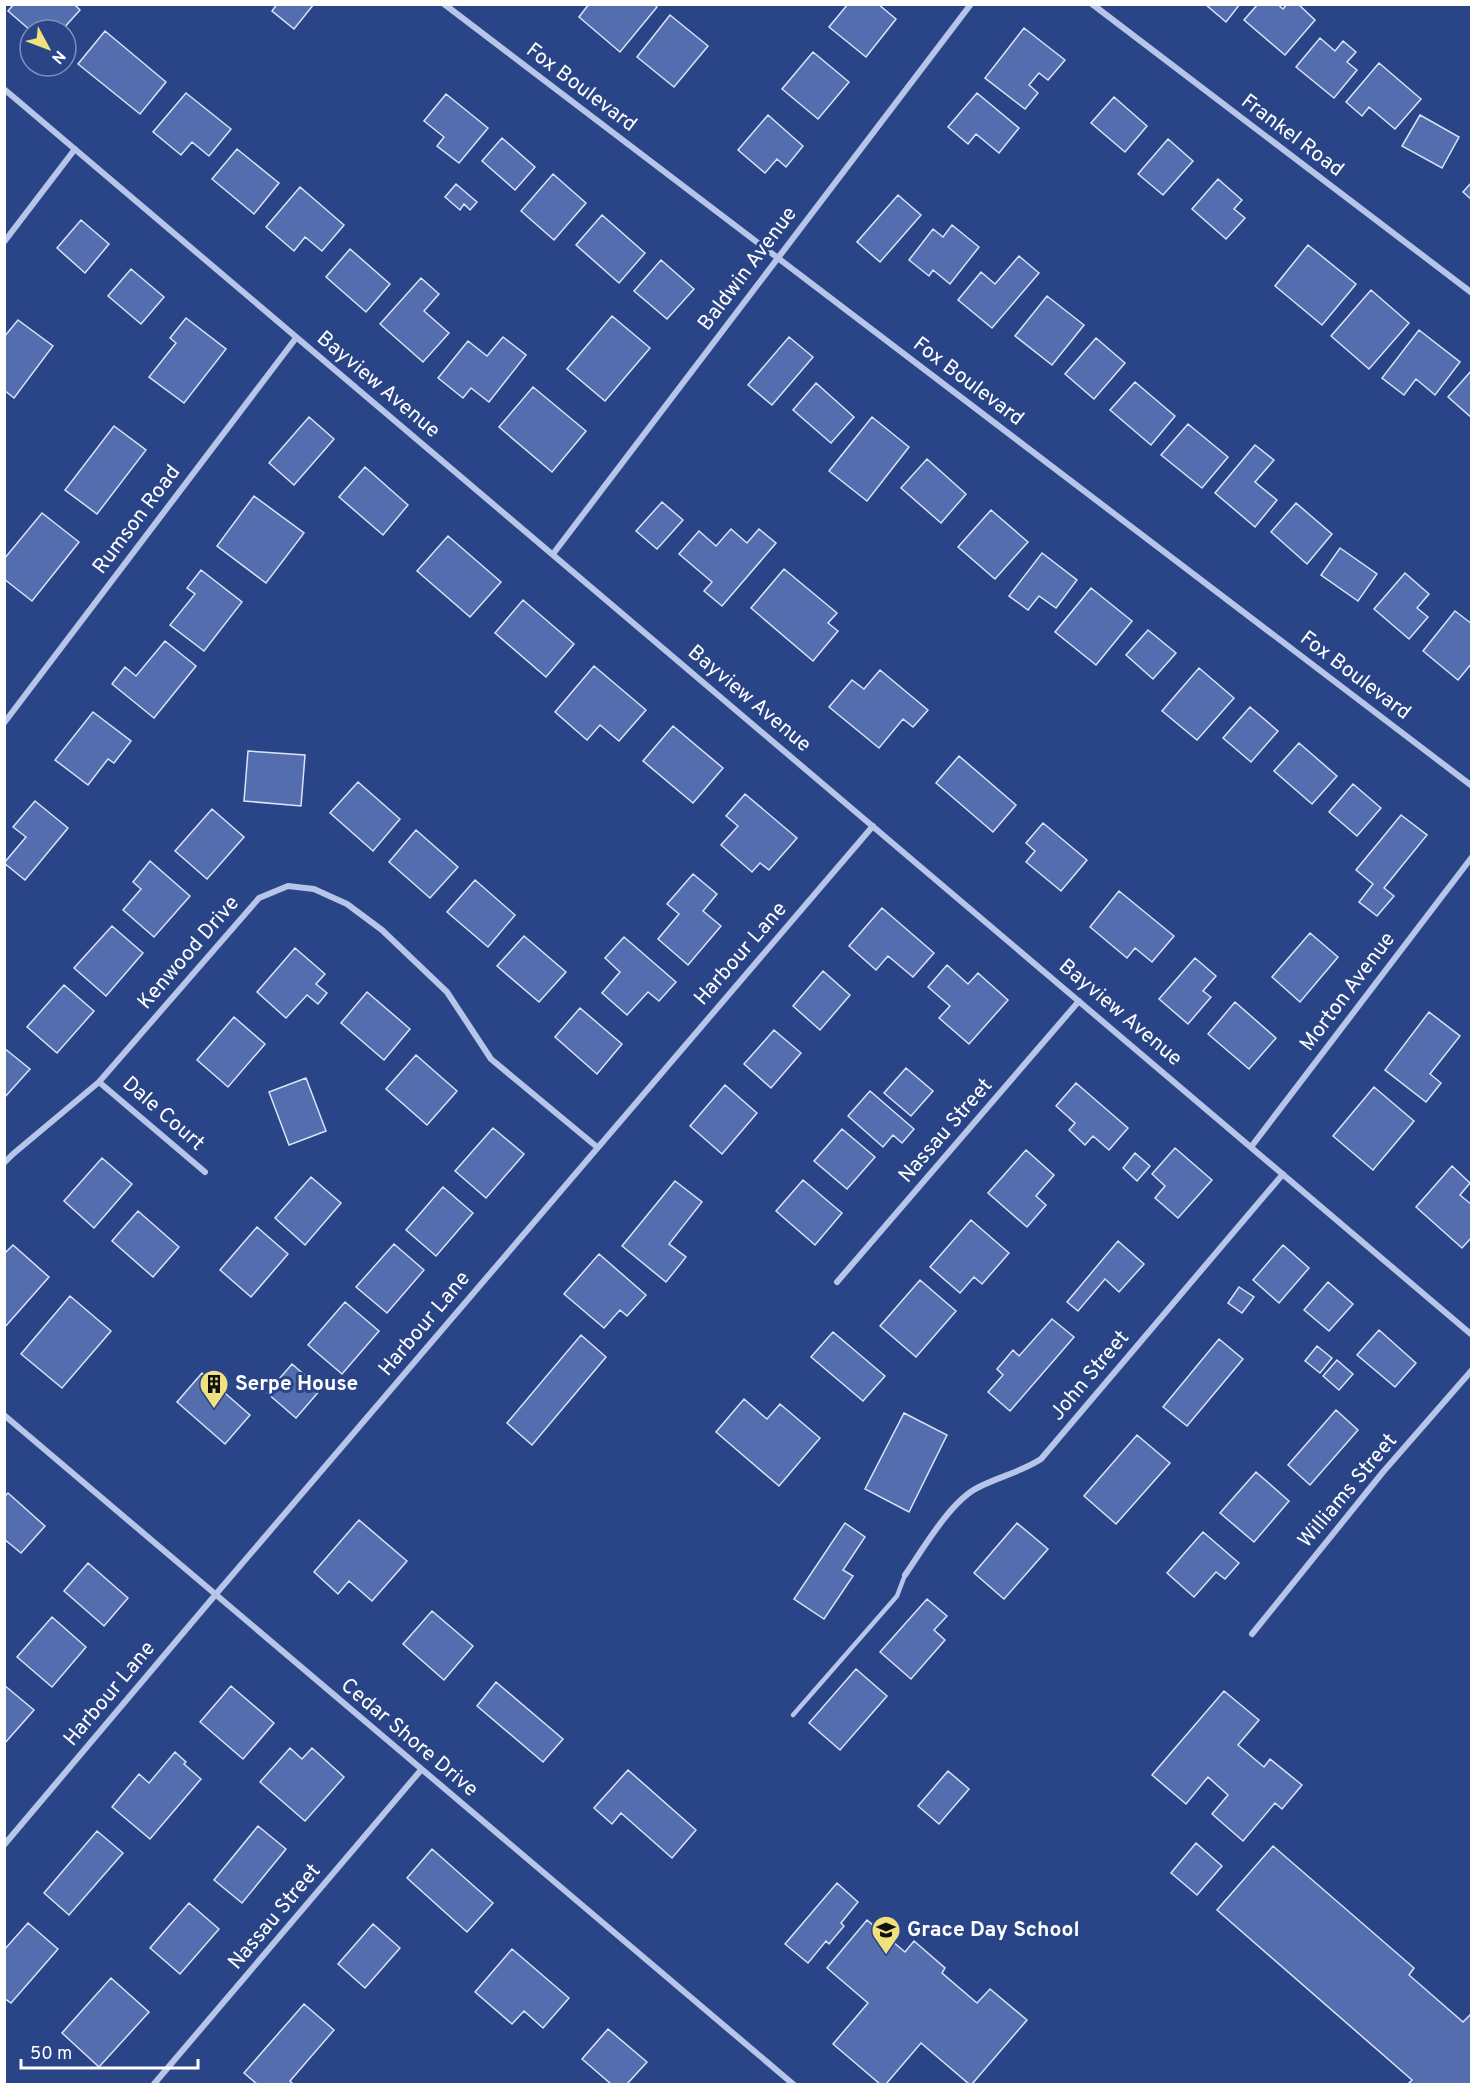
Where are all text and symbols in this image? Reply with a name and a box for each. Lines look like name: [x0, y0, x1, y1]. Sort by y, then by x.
north arrow: [18, 18, 78, 78]
street label: Fox Boulevard: [520, 37, 642, 139]
text: N: [46, 46, 69, 67]
street label: Frankel Road: [1235, 89, 1349, 183]
street label: Baldwin Avenue: [692, 201, 804, 337]
street label: Bayview Avenue: [311, 325, 445, 445]
street label: Fox Boulevard: [907, 331, 1029, 433]
street label: Rumson Road: [87, 460, 187, 580]
street label: Fox Boulevard: [1294, 625, 1416, 727]
street label: Bayview Avenue: [682, 639, 816, 759]
street label: Kenwood Drive: [132, 891, 246, 1015]
street label: Harbour Lane: [689, 897, 793, 1011]
street label: Morton Avenue: [1294, 927, 1402, 1057]
street label: Bayview Avenue: [1053, 953, 1187, 1073]
street label: Dale Court: [116, 1071, 210, 1157]
street label: Nassau Street: [893, 1073, 999, 1189]
street label: Harbour Lane: [373, 1266, 477, 1382]
street label: John Street: [1044, 1325, 1136, 1427]
building icon: Serpe House: [198, 1368, 230, 1410]
place label: Serpe House: [235, 1371, 358, 1398]
street label: Williams Street: [1292, 1428, 1404, 1554]
street label: Harbour Lane: [58, 1636, 162, 1752]
street label: Cedar Shore Drive: [335, 1673, 483, 1803]
street label: Nassau Street: [223, 1858, 327, 1976]
school or university icon: Grace Day School: [870, 1914, 902, 1956]
place label: Grace Day School: [907, 1917, 1080, 1944]
scale bar: [21, 2032, 198, 2070]
text: 50 m: [30, 2043, 72, 2066]

